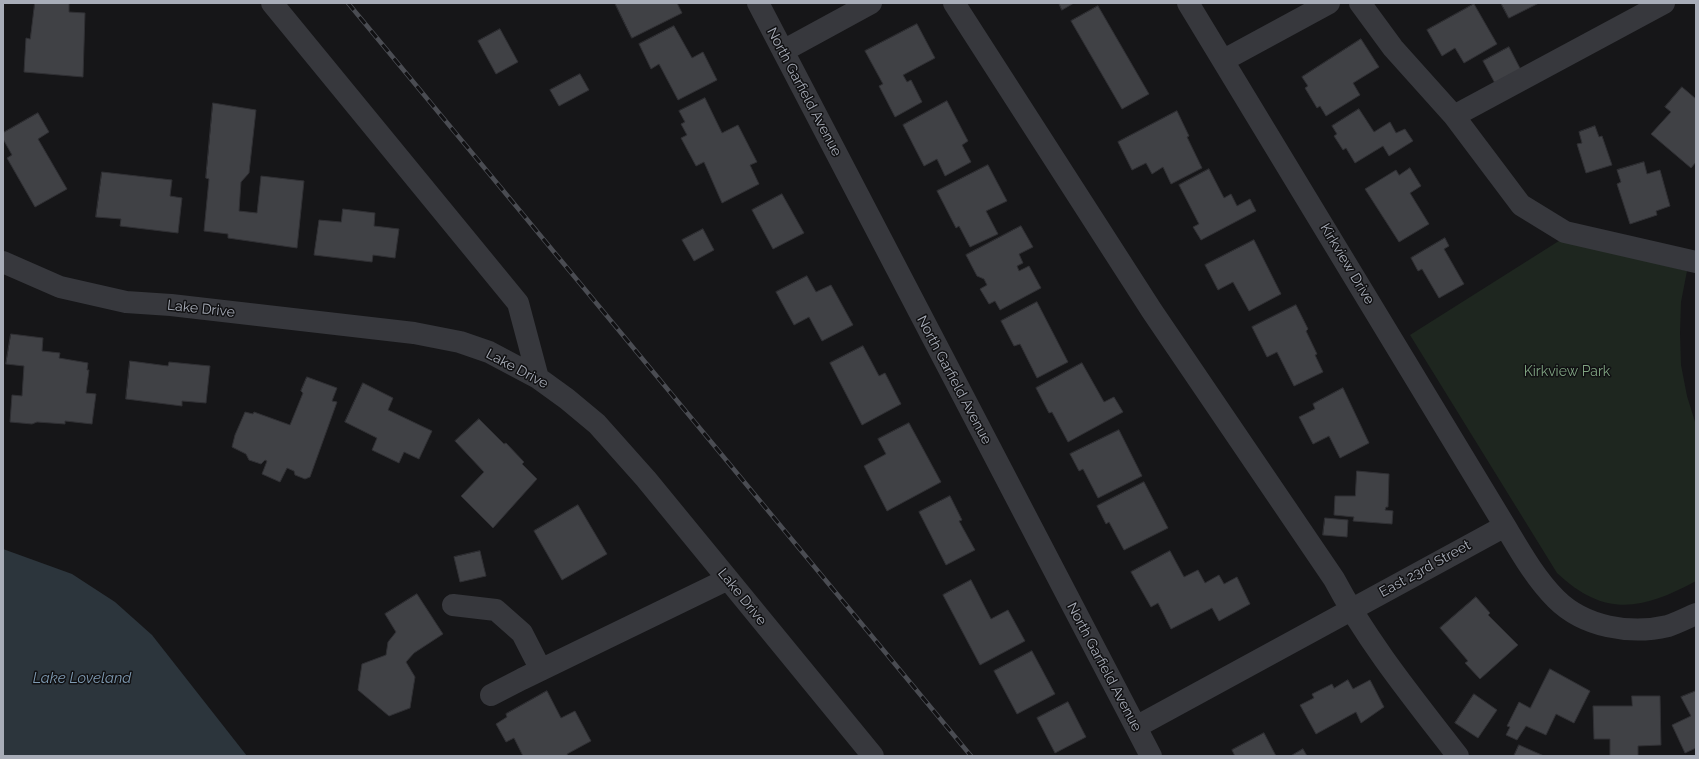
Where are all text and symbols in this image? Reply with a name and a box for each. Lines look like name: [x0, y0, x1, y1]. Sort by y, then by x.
street label: North Garfield Avenue: [763, 25, 845, 159]
street label: Kirkview Drive: [1316, 221, 1378, 307]
street label: Lake Drive: [166, 297, 236, 321]
street label: North Garfield Avenue: [913, 313, 995, 447]
street label: Lake Drive: [483, 346, 551, 392]
park label: Kirkview Park: [1524, 364, 1610, 380]
street label: East 23rd Street: [1376, 537, 1474, 601]
street label: Lake Drive: [714, 565, 770, 629]
street label: North Garfield Avenue: [1063, 600, 1145, 734]
water label: Lake Loveland: [33, 669, 131, 687]

